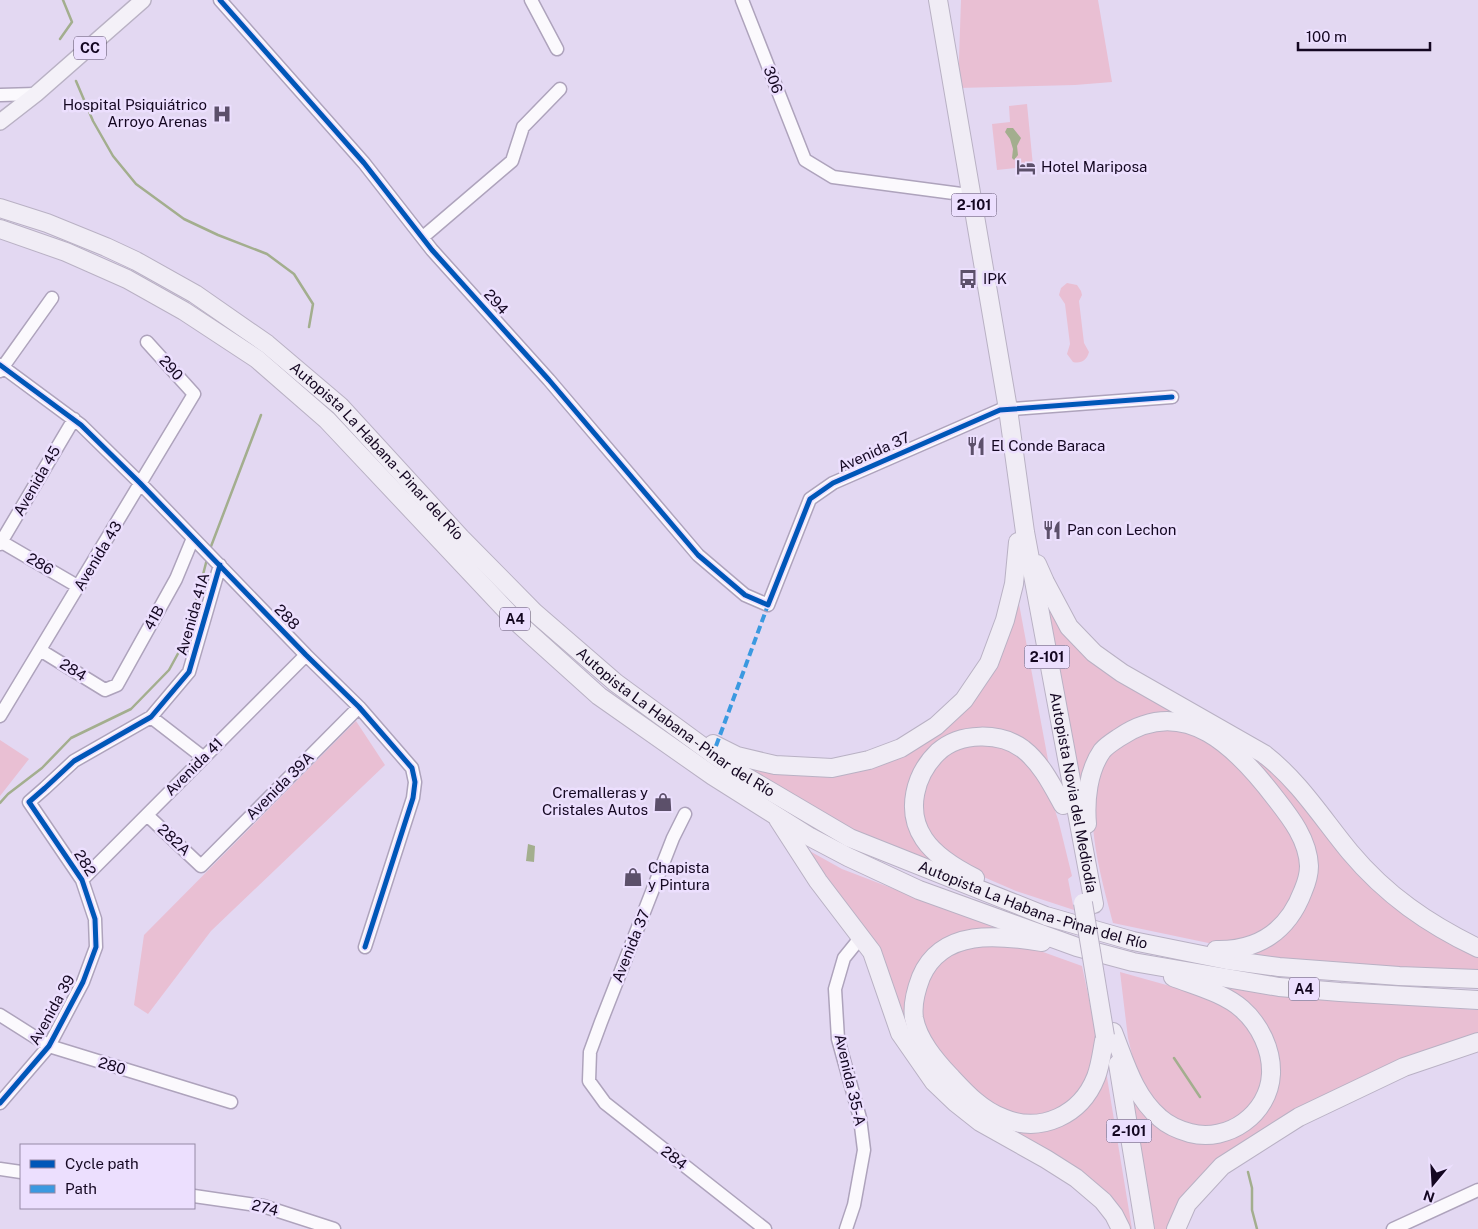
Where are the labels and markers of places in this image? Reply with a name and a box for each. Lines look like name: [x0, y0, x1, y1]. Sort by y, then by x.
place label: Hospital Psiquiátrico Arroyo Arenas: [63, 96, 207, 130]
hospital icon: Hospital Psiquiátrico Arroyo Arenas: [211, 103, 233, 125]
hotel icon: Hotel Mariposa: [1015, 156, 1037, 178]
place label: Hotel Mariposa: [1041, 158, 1147, 175]
bus stop icon: IPK: [957, 268, 979, 290]
place label: IPK: [983, 270, 1007, 287]
restaurant icon: El Conde Baraca: [965, 435, 987, 457]
place label: El Conde Baraca: [991, 437, 1105, 454]
restaurant icon: Pan con Lechon: [1041, 519, 1063, 541]
place label: Pan con Lechon: [1067, 521, 1176, 538]
place label: Cremalleras y Cristales Autos: [542, 784, 648, 818]
shop icon: Cremalleras y Cristales Autos: [652, 791, 674, 813]
place label: Chapista y Pintura: [648, 859, 710, 893]
shop icon: Chapista y Pintura: [622, 866, 644, 888]

